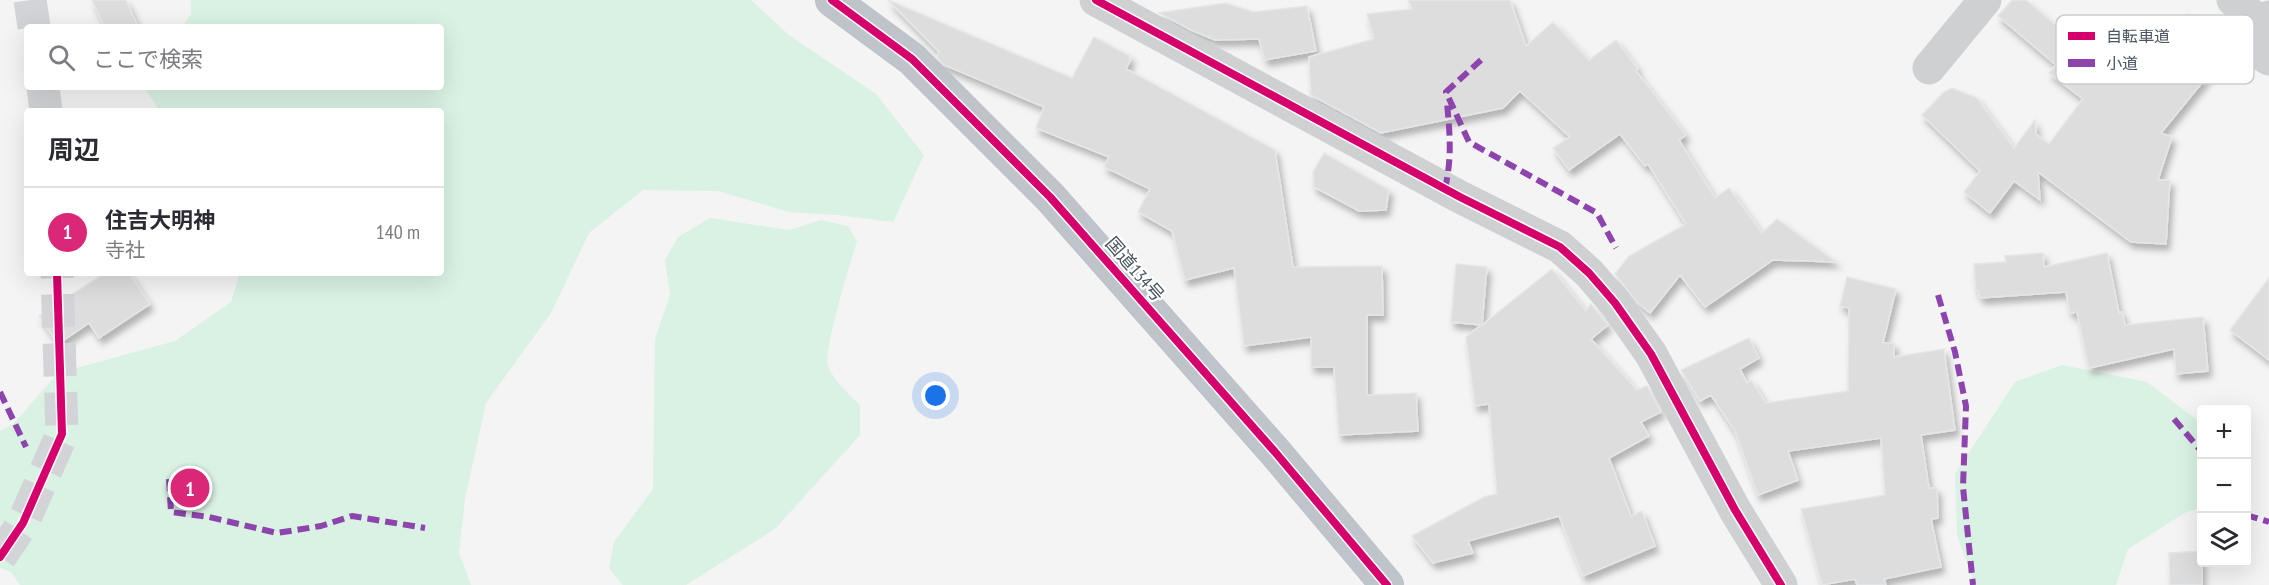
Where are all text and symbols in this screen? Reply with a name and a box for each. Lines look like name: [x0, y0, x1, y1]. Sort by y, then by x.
legend: [2056, 15, 2254, 84]
search box: [24, 24, 444, 90]
text: 自転車道: [2106, 26, 2170, 46]
icon: search: [45, 41, 78, 74]
text: ここで検索: [93, 45, 203, 73]
text: 小道: [2106, 53, 2138, 73]
text: 周辺: [48, 133, 100, 166]
text: 住吉大明神: [105, 206, 215, 234]
text: 1: [63, 219, 72, 245]
text: 140 m: [376, 219, 420, 245]
street label: 国道134号: [1101, 232, 1169, 306]
text: 寺社: [105, 237, 145, 263]
your location: [921, 381, 950, 410]
map controls: [2197, 405, 2251, 567]
button: +: [2197, 405, 2251, 459]
button: −: [2197, 459, 2251, 513]
pin: 1: [170, 466, 210, 510]
button: layers: [2197, 513, 2251, 567]

